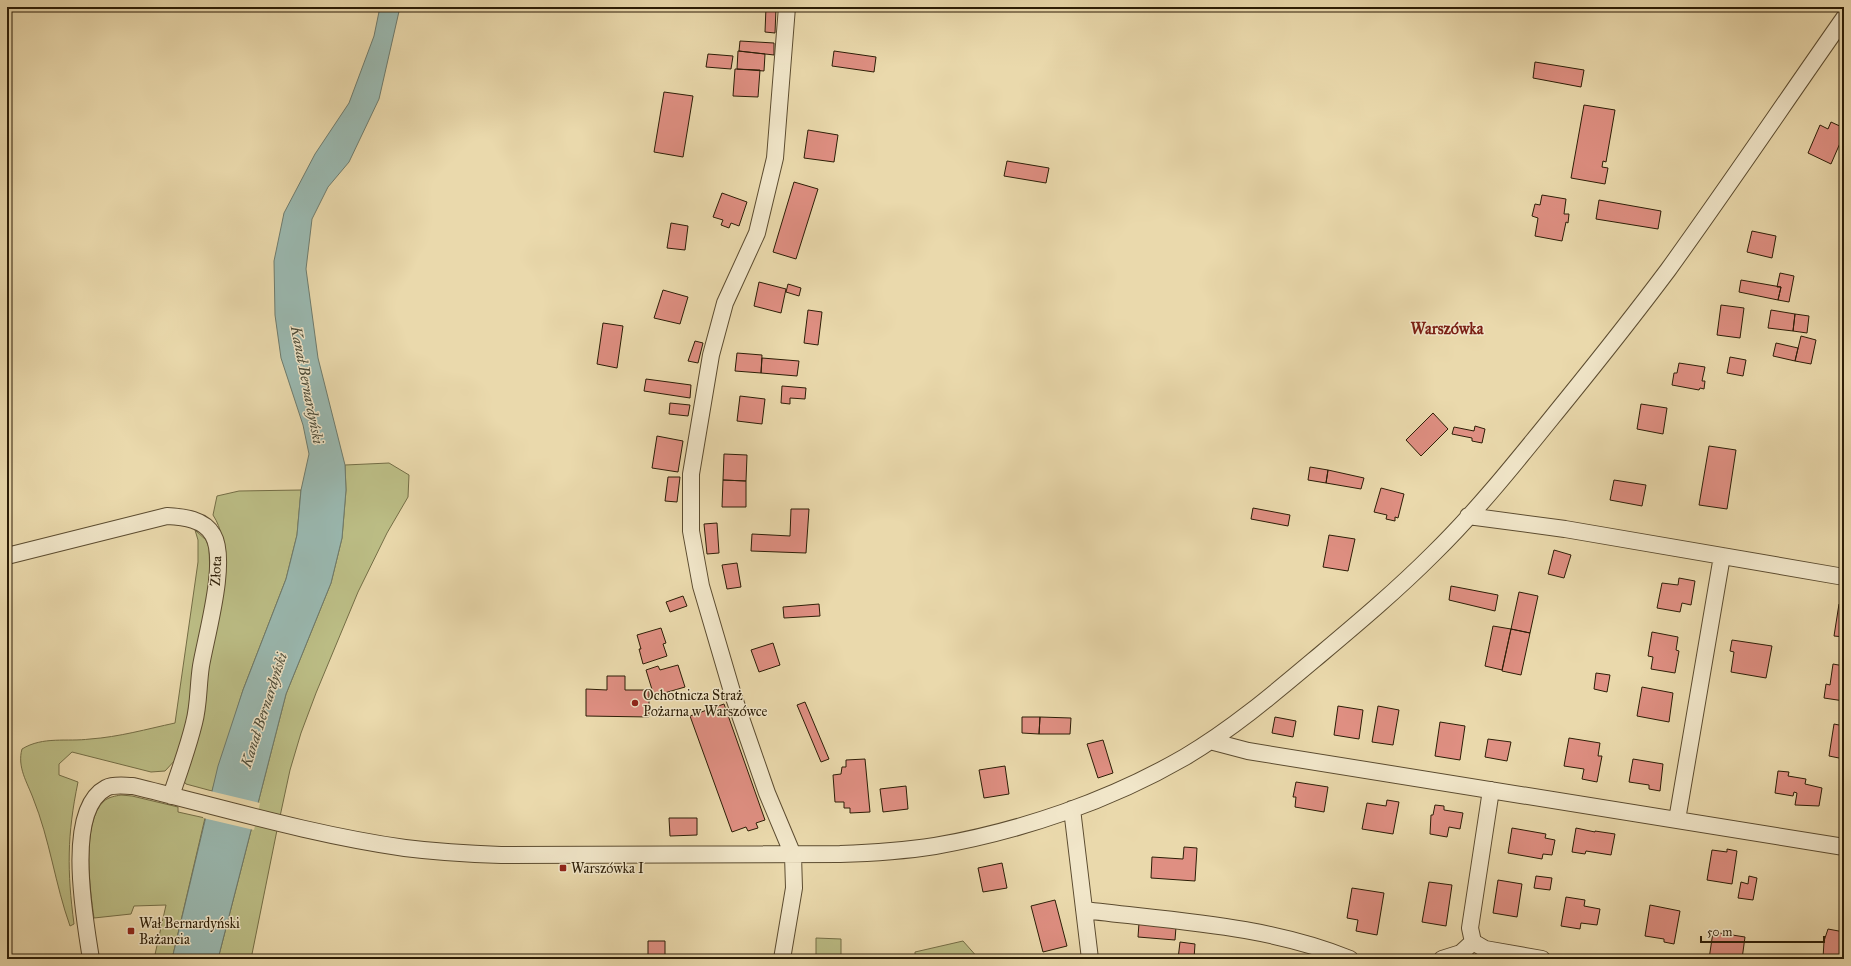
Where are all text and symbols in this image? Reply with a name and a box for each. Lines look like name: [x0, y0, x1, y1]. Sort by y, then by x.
district label: Warszówka: [1410, 319, 1485, 338]
water label: Kanał Bernardyński: [287, 323, 327, 446]
street label: Złota: [207, 555, 225, 587]
water label: Kanał Bernardyński: [237, 650, 291, 771]
place label: Ochotnicza Straż Pożarna w Warszówce: [643, 687, 768, 720]
marker: Ochotnicza Straż Pożarna w Warszówce: [630, 698, 640, 708]
place label: Warszówka I: [571, 860, 644, 877]
marker: Warszówka I: [558, 863, 568, 873]
place label: Wał Bernardyński Bażancia: [139, 915, 240, 948]
scale bar: [1701, 918, 1824, 944]
text: 50 m: [1707, 925, 1732, 939]
marker: Wał Bernardyński Bażancia: [126, 926, 136, 936]

